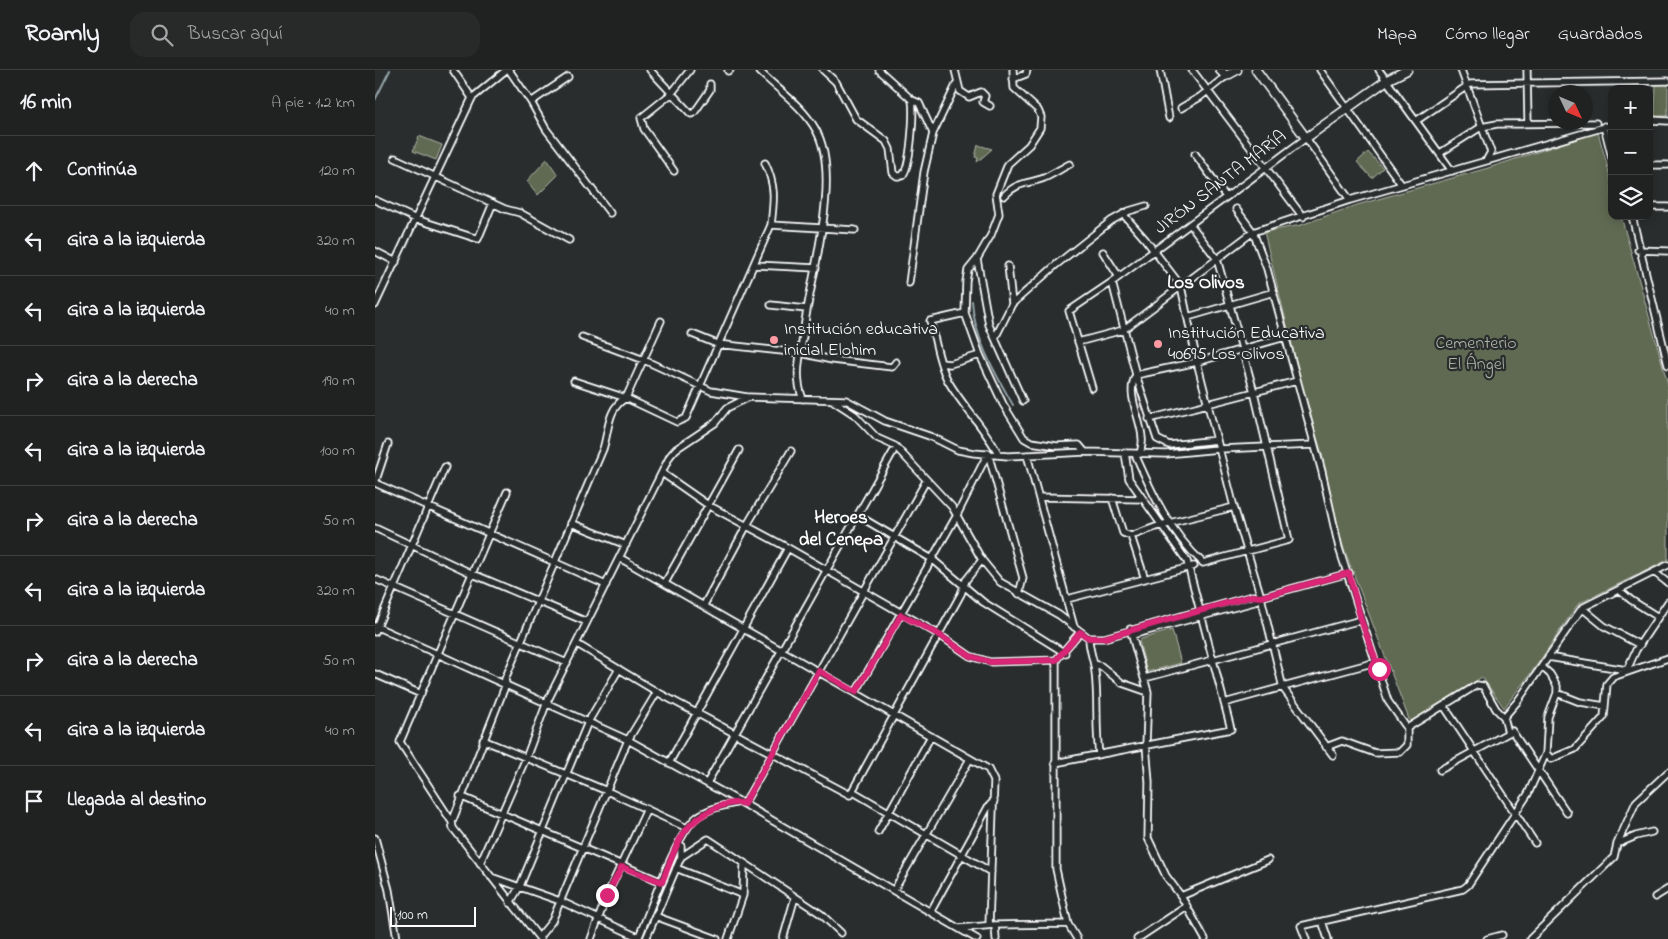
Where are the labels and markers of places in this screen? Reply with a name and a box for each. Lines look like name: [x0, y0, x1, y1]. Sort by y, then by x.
place label: Institución educativa inicial Elohim: [784, 317, 938, 364]
place label: Institución Educativa 40695 Los Olivos: [1168, 321, 1325, 368]
marker: Institución educativa inicial Elohim: [768, 334, 780, 346]
marker: Institución Educativa 40695 Los Olivos: [1152, 338, 1164, 350]

